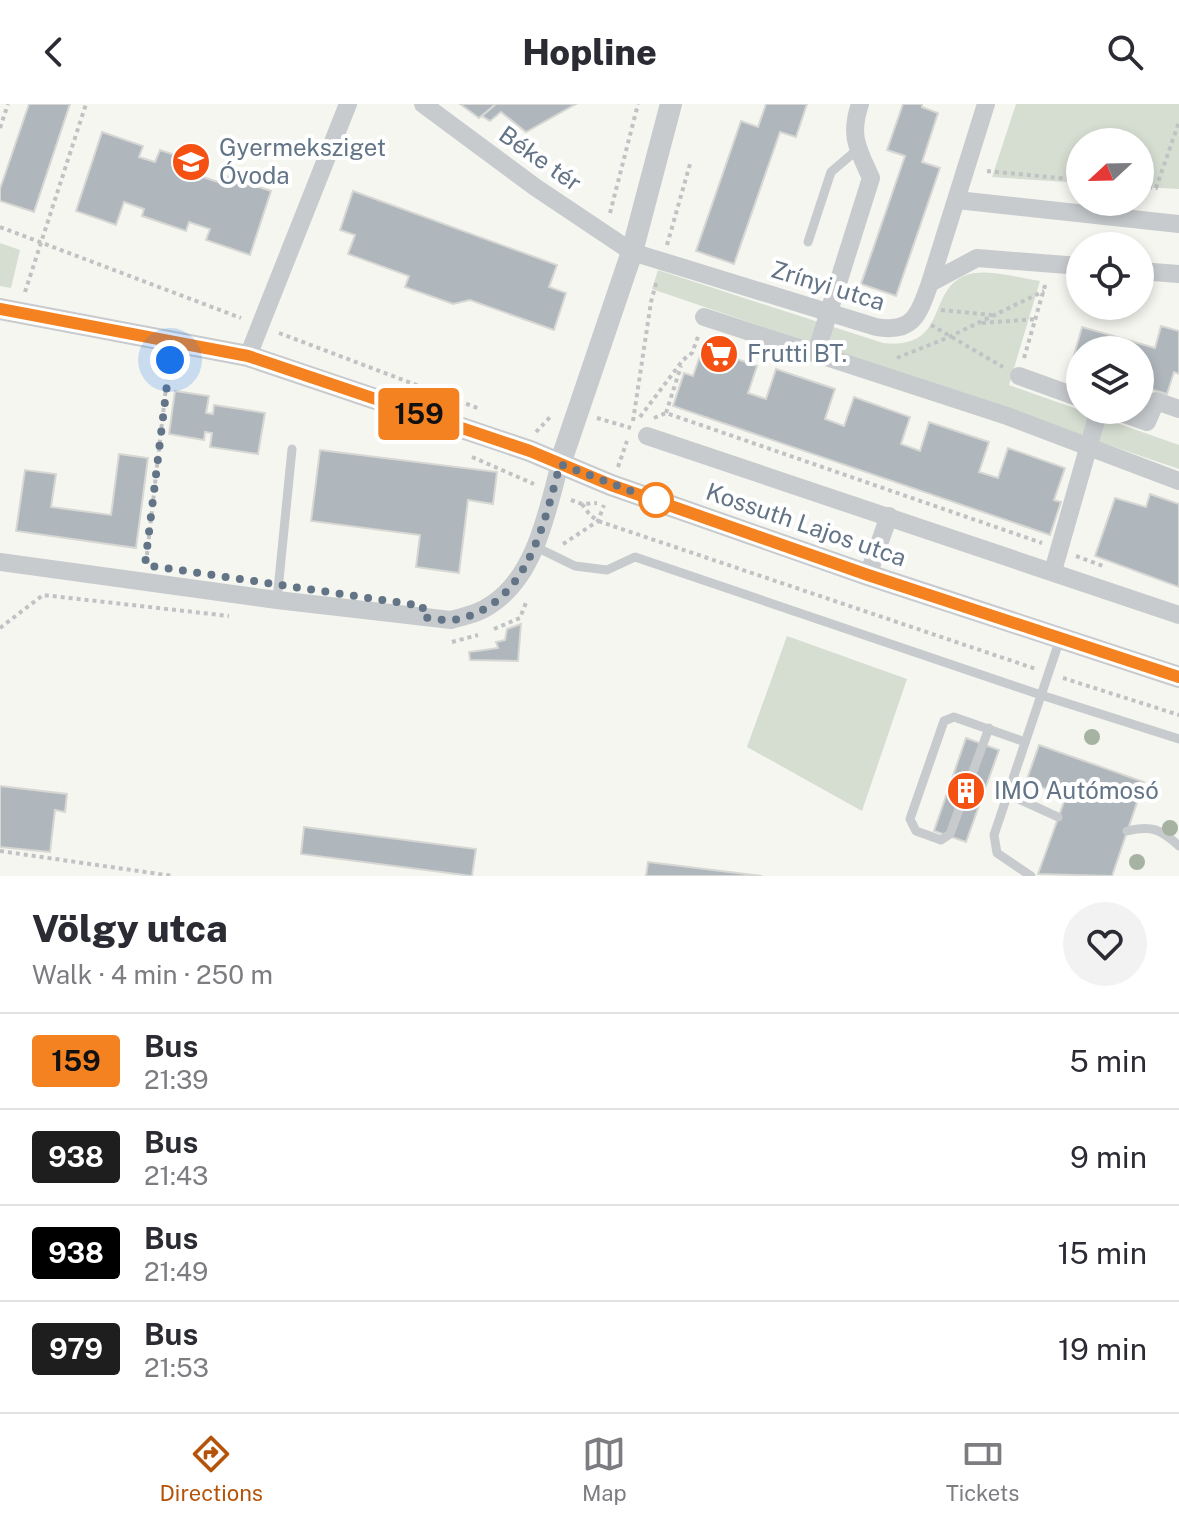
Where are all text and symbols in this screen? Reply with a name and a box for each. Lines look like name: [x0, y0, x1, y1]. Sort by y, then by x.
icon: back: [32, 30, 76, 74]
icon: search: [1103, 30, 1147, 74]
text: Hopline: [522, 31, 657, 73]
street label: Béke tér: [494, 120, 587, 197]
north arrow: [1066, 128, 1154, 216]
map controls: [1066, 128, 1154, 424]
place label: Gyermeksziget Óvoda: [219, 133, 386, 189]
school or university icon: Gyermeksziget Óvoda: [170, 141, 212, 183]
button: locate: [1066, 232, 1154, 320]
street label: Zrínyi utca: [768, 254, 889, 316]
supermarket icon: Frutti BT.: [698, 333, 740, 375]
button: layers: [1066, 336, 1154, 424]
place label: Frutti BT.: [747, 339, 847, 367]
your location: [150, 340, 190, 380]
line badge: 159: [373, 388, 465, 440]
text: 159: [394, 397, 444, 430]
street label: Kossuth Lajos utca: [703, 477, 910, 571]
unlabelled marker: [639, 483, 673, 517]
building icon: IMO Autómosó: [945, 770, 987, 812]
place label: IMO Autómosó: [994, 776, 1159, 804]
button: heart: [1063, 902, 1147, 986]
text: Völgy utca: [32, 906, 228, 951]
text: Walk · 4 min · 250 m: [32, 959, 273, 990]
text: Bus: [144, 1028, 198, 1064]
text: 5 min: [1070, 1043, 1147, 1079]
text: 159: [51, 1044, 101, 1077]
text: 21:39: [144, 1064, 208, 1095]
text: Bus: [144, 1124, 198, 1160]
text: 9 min: [1070, 1139, 1147, 1175]
text: 938: [48, 1140, 104, 1173]
text: 21:43: [144, 1160, 209, 1191]
text: Bus: [144, 1220, 198, 1256]
text: 15 min: [1057, 1235, 1147, 1271]
text: 938: [48, 1236, 104, 1269]
text: 21:49: [144, 1256, 208, 1287]
text: Bus: [144, 1316, 198, 1352]
text: 19 min: [1058, 1331, 1147, 1367]
text: 979: [49, 1332, 103, 1365]
text: 21:53: [144, 1352, 209, 1383]
tab: Directions: [160, 1432, 263, 1506]
tab: Map: [582, 1432, 627, 1506]
tab: Tickets: [946, 1432, 1019, 1506]

